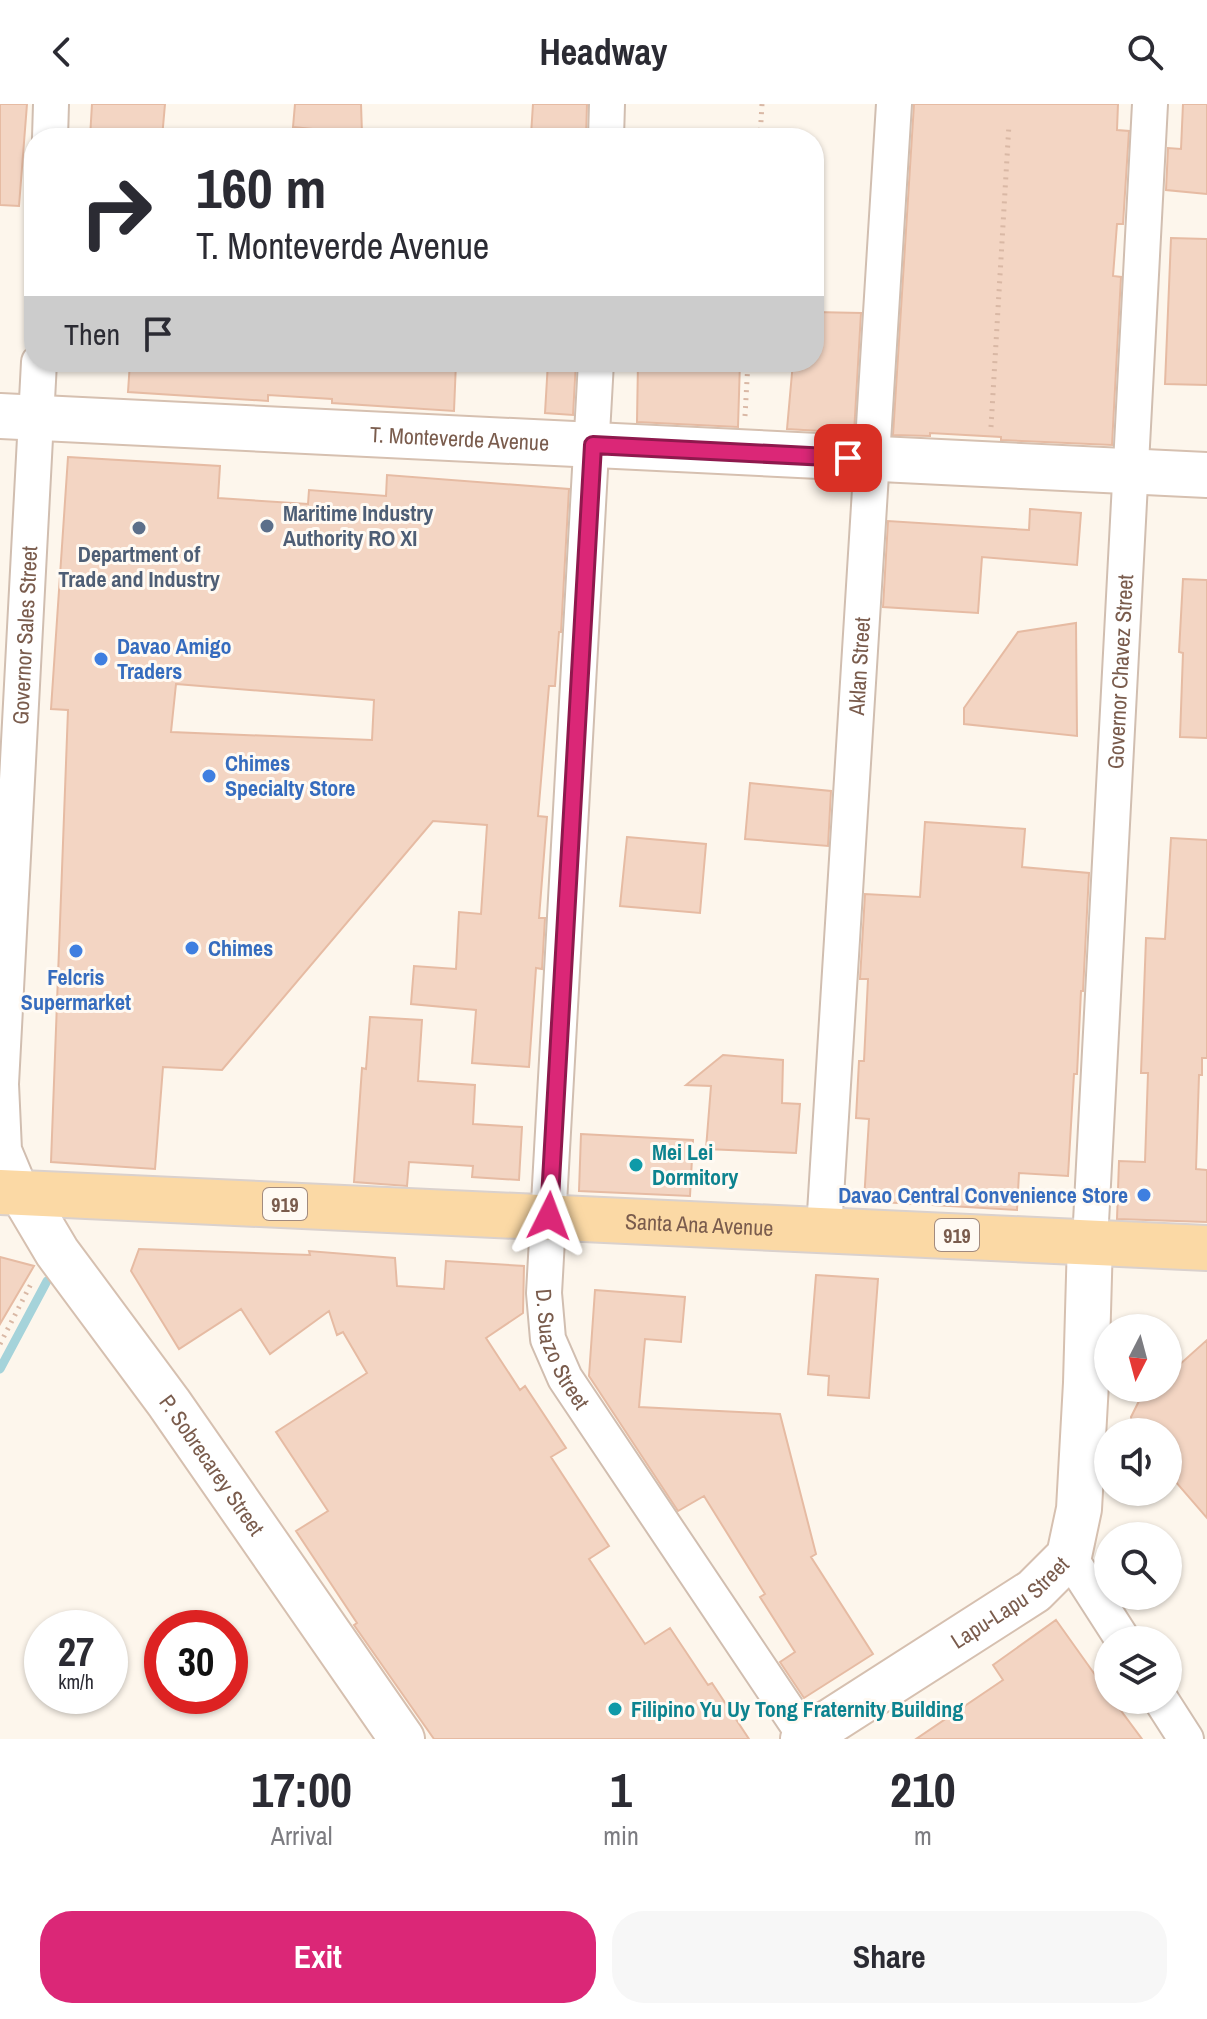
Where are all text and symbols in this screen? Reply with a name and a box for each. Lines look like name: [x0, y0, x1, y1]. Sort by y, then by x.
text: Headway: [540, 28, 667, 76]
icon: back: [40, 30, 84, 74]
icon: search: [1123, 30, 1167, 74]
text: 160 m: [196, 150, 326, 225]
icon: right: [64, 160, 168, 264]
text: T. Monteverde Avenue: [196, 222, 489, 270]
icon: arrive: [136, 312, 180, 356]
text: Then: [64, 314, 120, 354]
street label: T. Monteverde Avenue: [369, 419, 550, 458]
pin: [814, 424, 882, 492]
icon: arrive: [826, 436, 870, 480]
place label: Maritime Industry Authority RO XI: [283, 498, 433, 553]
marker: Maritime Industry Authority RO XI: [258, 517, 276, 535]
marker: Department of Trade and Industry: [130, 519, 148, 537]
place label: Department of Trade and Industry: [58, 539, 220, 594]
street label: Governor Sales Street: [5, 545, 44, 725]
street label: Governor Chavez Street: [1100, 574, 1140, 770]
street label: Aklan Street: [841, 616, 877, 717]
place label: Davao Amigo Traders: [117, 631, 232, 686]
marker: Davao Amigo Traders: [92, 650, 110, 668]
place label: Chimes Specialty Store: [225, 748, 355, 803]
marker: Chimes Specialty Store: [200, 767, 218, 785]
place label: Chimes: [208, 933, 273, 963]
marker: Chimes: [183, 939, 201, 957]
marker: Felcris Supermarket: [67, 942, 85, 960]
place label: Felcris Supermarket: [21, 962, 131, 1017]
place label: Mei Lei Dormitory: [652, 1137, 738, 1192]
marker: Mei Lei Dormitory: [627, 1156, 645, 1174]
position arrow: [507, 1174, 591, 1258]
place label: Davao Central Convenience Store: [838, 1180, 1128, 1210]
marker: Davao Central Convenience Store: [1135, 1186, 1153, 1204]
road number: 919: [263, 1188, 307, 1220]
street label: Santa Ana Avenue: [624, 1206, 774, 1243]
road number: 919: [935, 1219, 979, 1251]
street label: D. Suazo Street: [529, 1287, 597, 1415]
north arrow: [1094, 1314, 1182, 1402]
map controls: [1094, 1314, 1182, 1714]
street label: P. Sobrecarey Street: [153, 1388, 271, 1541]
button: sound: [1094, 1418, 1182, 1506]
button: search: [1094, 1522, 1182, 1610]
street label: Lapu-Lapu Street: [945, 1550, 1075, 1656]
speed limit sign: 30: [144, 1610, 248, 1714]
text: 27: [58, 1625, 94, 1678]
button: layers: [1094, 1626, 1182, 1714]
text: km/h: [58, 1668, 94, 1695]
place label: Filipino Yu Uy Tong Fraternity Building: [631, 1694, 963, 1724]
marker: Filipino Yu Uy Tong Fraternity Building: [606, 1700, 624, 1718]
text: 17:00: [251, 1757, 352, 1822]
text: 1: [610, 1757, 632, 1822]
text: 210: [890, 1757, 956, 1822]
text: Arrival: [271, 1818, 332, 1853]
text: min: [603, 1818, 639, 1853]
text: m: [914, 1818, 932, 1853]
button: Exit: [40, 1911, 596, 2003]
button: Share: [612, 1911, 1167, 2003]

